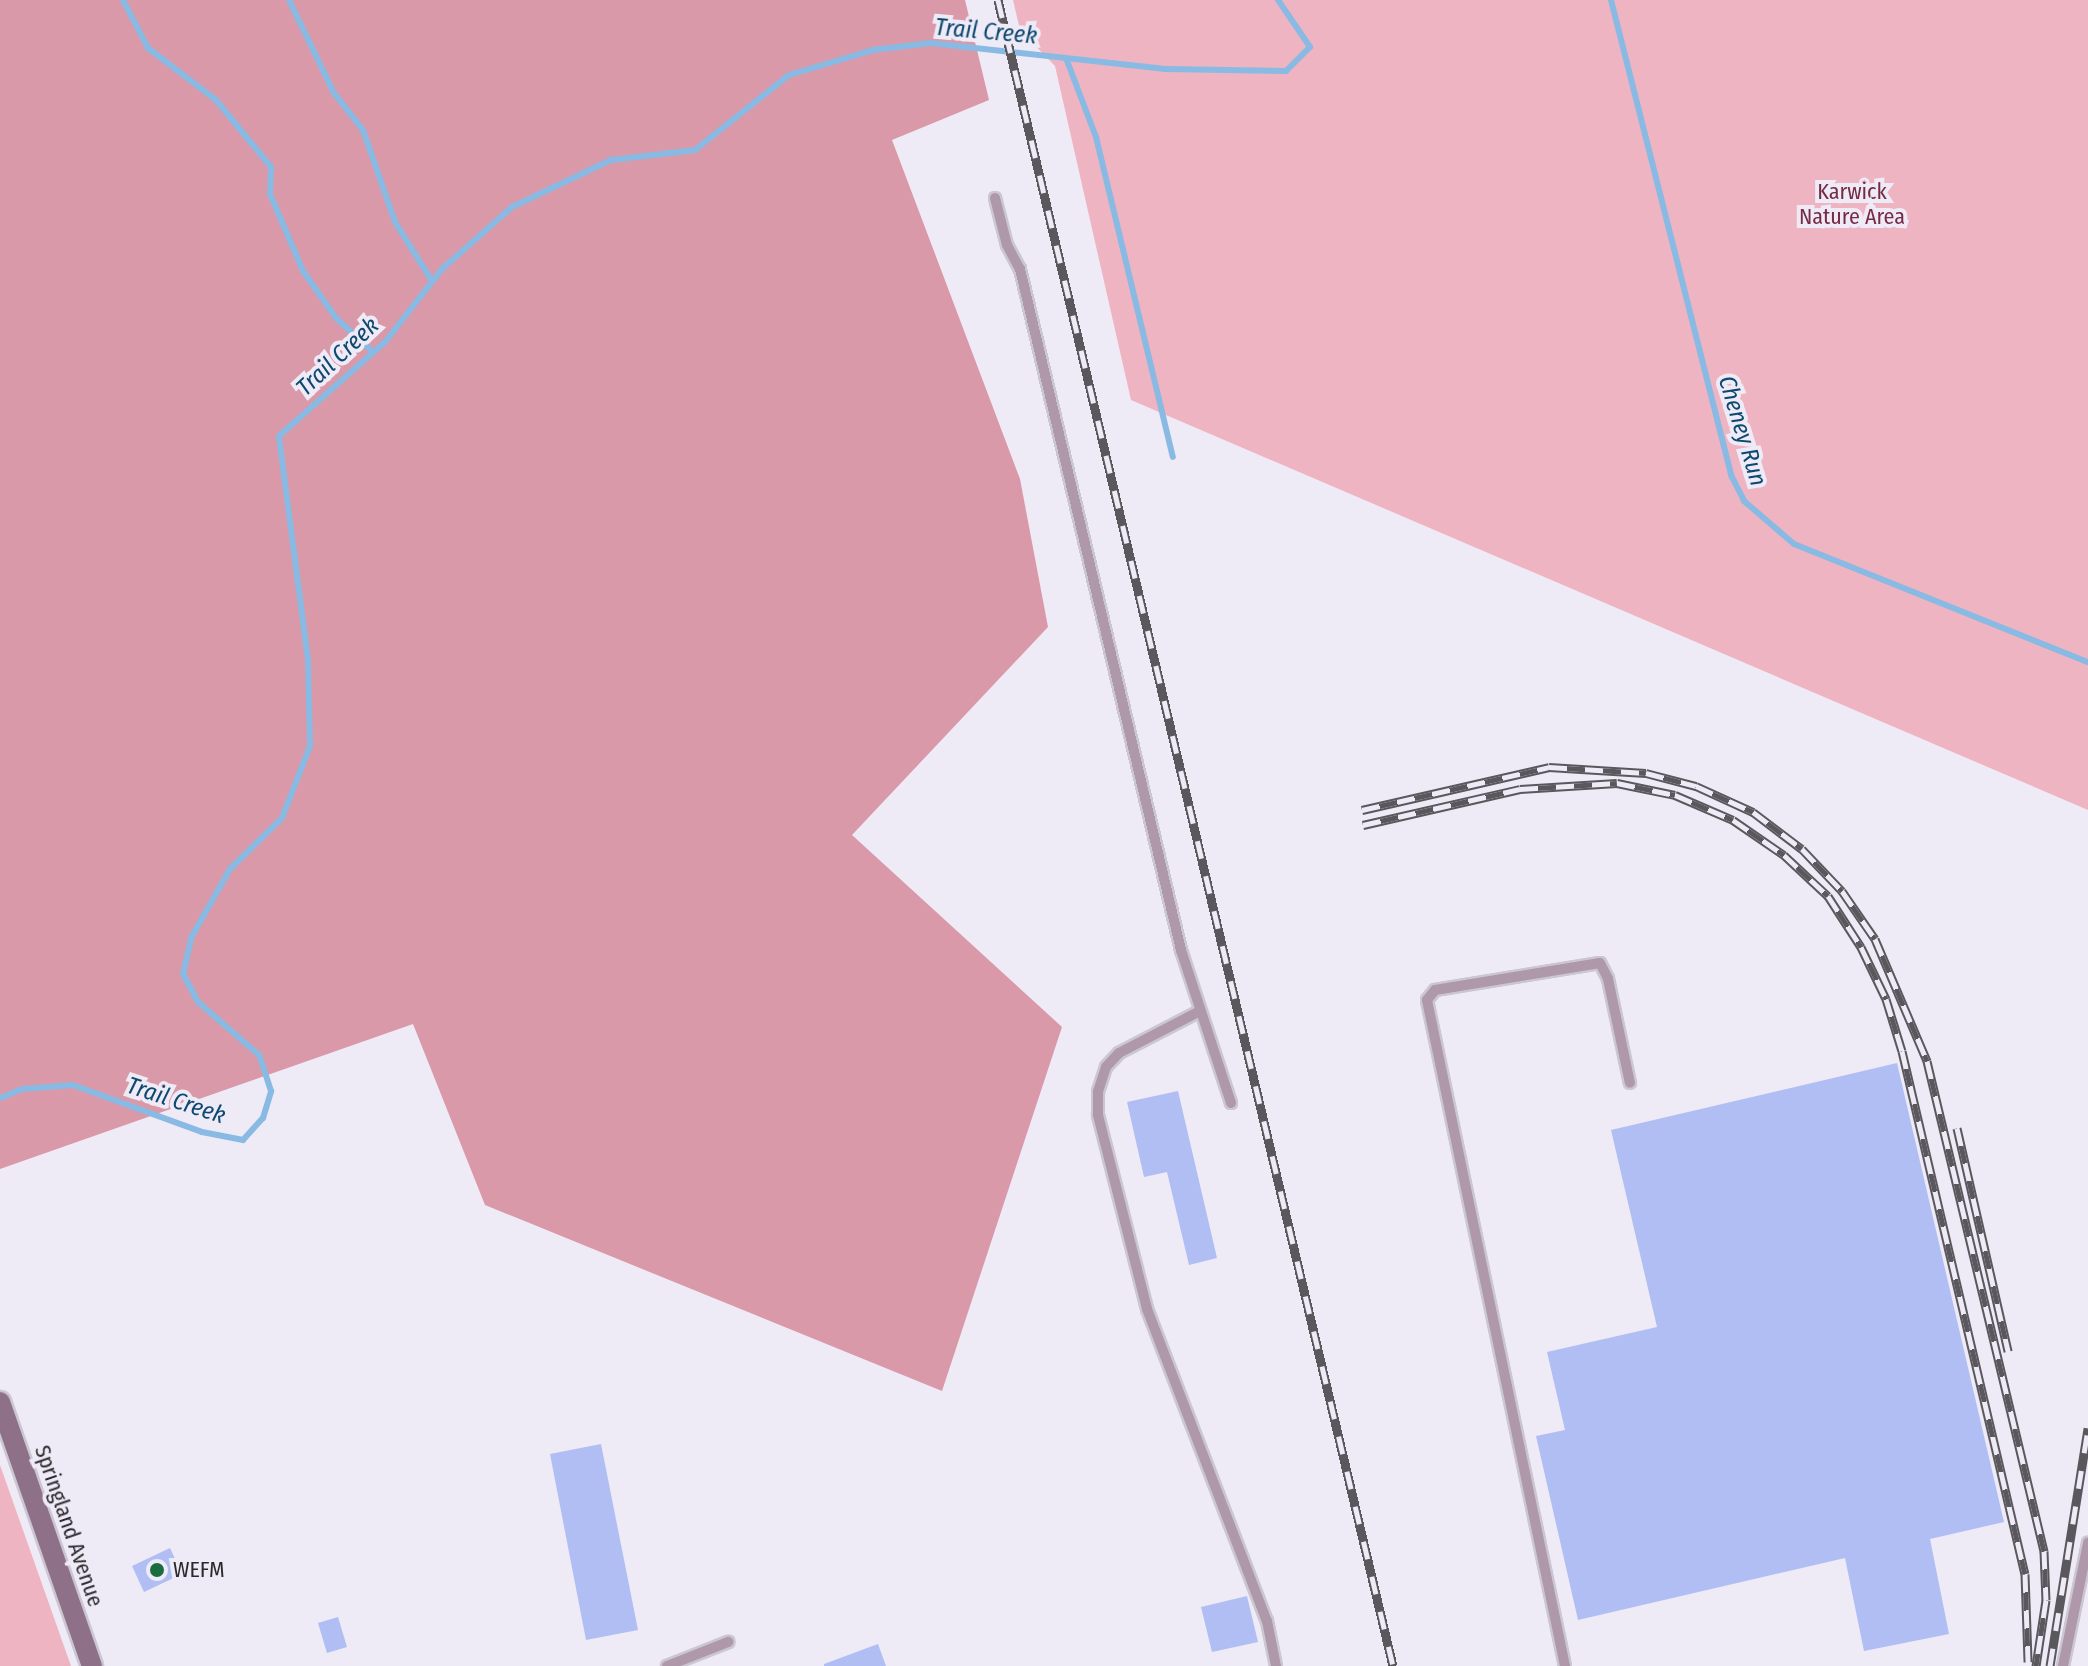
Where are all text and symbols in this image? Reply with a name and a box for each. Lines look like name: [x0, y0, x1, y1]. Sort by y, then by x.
water label: Trail Creek: [934, 13, 1038, 51]
park label: Karwick Nature Area: [1799, 178, 1905, 230]
water label: Trail Creek: [291, 312, 385, 402]
water label: Cheney Run: [1712, 372, 1772, 490]
water label: Trail Creek: [123, 1072, 229, 1130]
street label: Springland Avenue: [29, 1442, 109, 1610]
place label: WEFM: [173, 1557, 225, 1583]
marker: WEFM: [148, 1561, 166, 1579]

